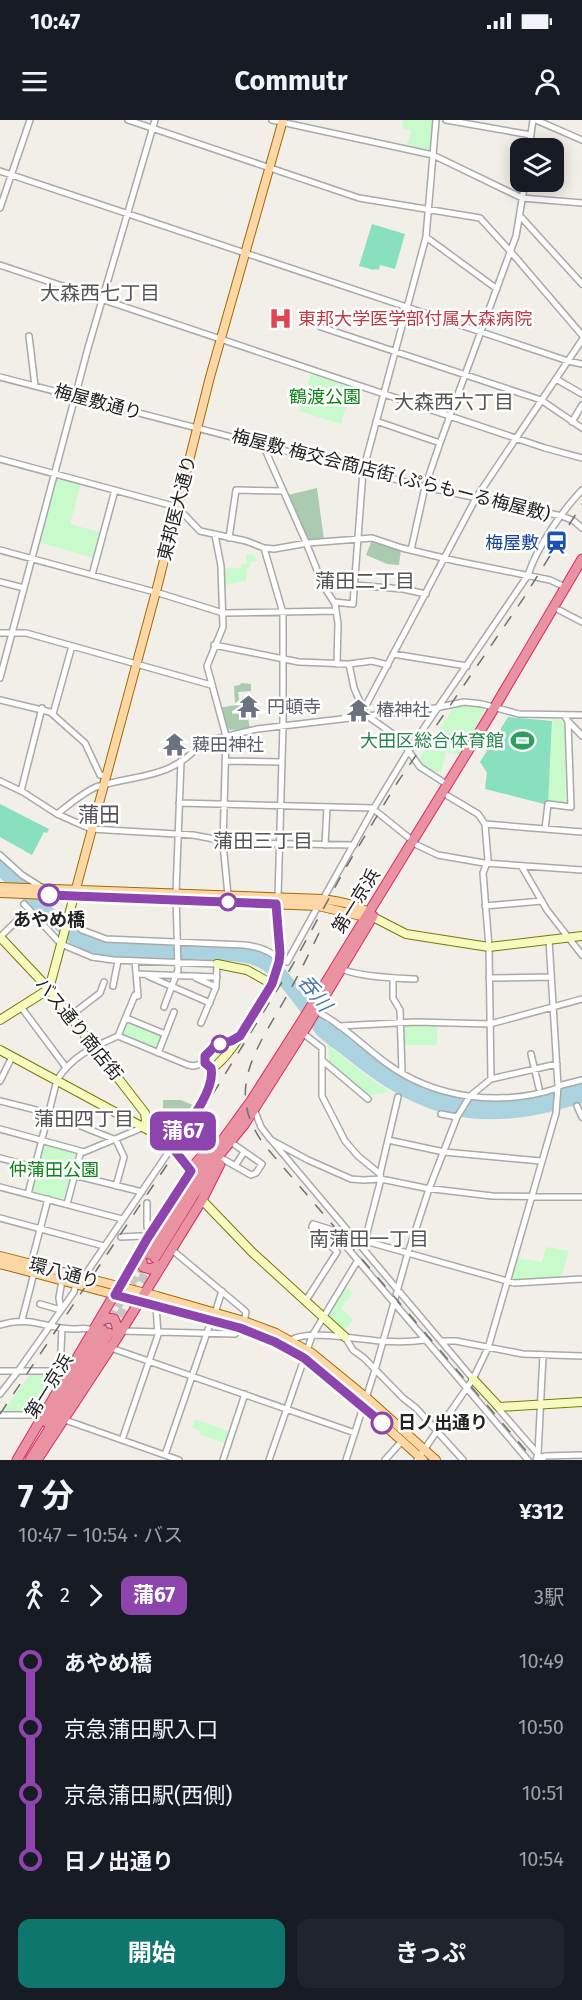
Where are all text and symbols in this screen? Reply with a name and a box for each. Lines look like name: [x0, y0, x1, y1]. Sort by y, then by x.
text: 10:47: [30, 8, 80, 35]
icon: menu: [18, 65, 51, 98]
text: Commutr: [234, 65, 348, 97]
icon: person: [531, 65, 564, 98]
map controls: [510, 138, 564, 192]
button: layers: [510, 138, 564, 192]
district label: 大森西七丁目: [40, 281, 160, 305]
hospital icon: 東邦大学医学部付属大森病院: [267, 306, 293, 332]
place label: 東邦大学医学部付属大森病院: [298, 308, 532, 330]
street label: 梅屋敷通り: [52, 380, 144, 424]
park label: 鶴渡公園: [289, 386, 361, 408]
district label: 大森西六丁目: [394, 390, 514, 414]
street label: 梅屋敷 梅交会商店街 (ぷらもーる梅屋敷): [230, 425, 553, 525]
street label: 東邦医大通り: [153, 453, 201, 563]
station icon: 梅屋敷: [544, 530, 570, 556]
place label: 梅屋敷: [485, 532, 539, 554]
district label: 蒲田二丁目: [315, 569, 415, 593]
temple icon: 円頓寺: [236, 694, 262, 720]
place label: 円頓寺: [267, 696, 321, 718]
temple icon: 椿神社: [345, 697, 371, 723]
place label: 椿神社: [376, 699, 430, 721]
sports icon: 大田区総合体育館: [509, 728, 535, 754]
place label: 大田区総合体育館: [360, 730, 504, 752]
temple icon: 薭田神社: [161, 732, 187, 758]
place label: 薭田神社: [192, 734, 264, 756]
district label: 蒲田: [78, 802, 120, 828]
district label: 蒲田三丁目: [213, 829, 313, 853]
street label: 第一京浜: [328, 865, 384, 937]
marker: あやめ橋: [38, 884, 60, 906]
unlabelled marker: [219, 893, 237, 911]
place label: あやめ橋: [13, 909, 85, 931]
water label: 呑川: [293, 970, 338, 1018]
street label: バス通り商店街: [31, 973, 127, 1085]
unlabelled marker: [211, 1035, 229, 1053]
district label: 蒲田四丁目: [34, 1107, 134, 1131]
line badge: 蒲67: [148, 1112, 218, 1150]
text: 蒲67: [162, 1118, 204, 1144]
park label: 仲蒲田公園: [9, 1159, 99, 1181]
district label: 南蒲田一丁目: [309, 1227, 429, 1251]
street label: 環八通り: [26, 1253, 102, 1293]
street label: 第一京浜: [21, 1350, 77, 1422]
marker: 日ノ出通り: [371, 1412, 393, 1434]
place label: 日ノ出通り: [398, 1412, 488, 1434]
text: 7 分: [18, 1476, 74, 1516]
text: ¥312: [519, 1498, 564, 1525]
text: 10:47 – 10:54 · バス: [18, 1523, 183, 1547]
icon: walk: [18, 1579, 51, 1612]
icon: forward: [79, 1579, 112, 1612]
text: 蒲67: [133, 1582, 175, 1608]
text: 2: [60, 1583, 70, 1607]
text: 3駅: [534, 1585, 564, 1609]
text: 10:49: [519, 1649, 564, 1673]
text: あやめ橋: [64, 1650, 152, 1677]
text: 10:50: [518, 1715, 564, 1739]
text: 京急蒲田駅入口: [64, 1716, 218, 1743]
text: 10:51: [522, 1781, 564, 1805]
text: 京急蒲田駅(西側): [64, 1782, 232, 1809]
text: 10:54: [519, 1847, 564, 1871]
text: 日ノ出通り: [64, 1848, 174, 1875]
button: 開始: [18, 1919, 285, 1988]
button: きっぷ: [297, 1919, 564, 1988]

